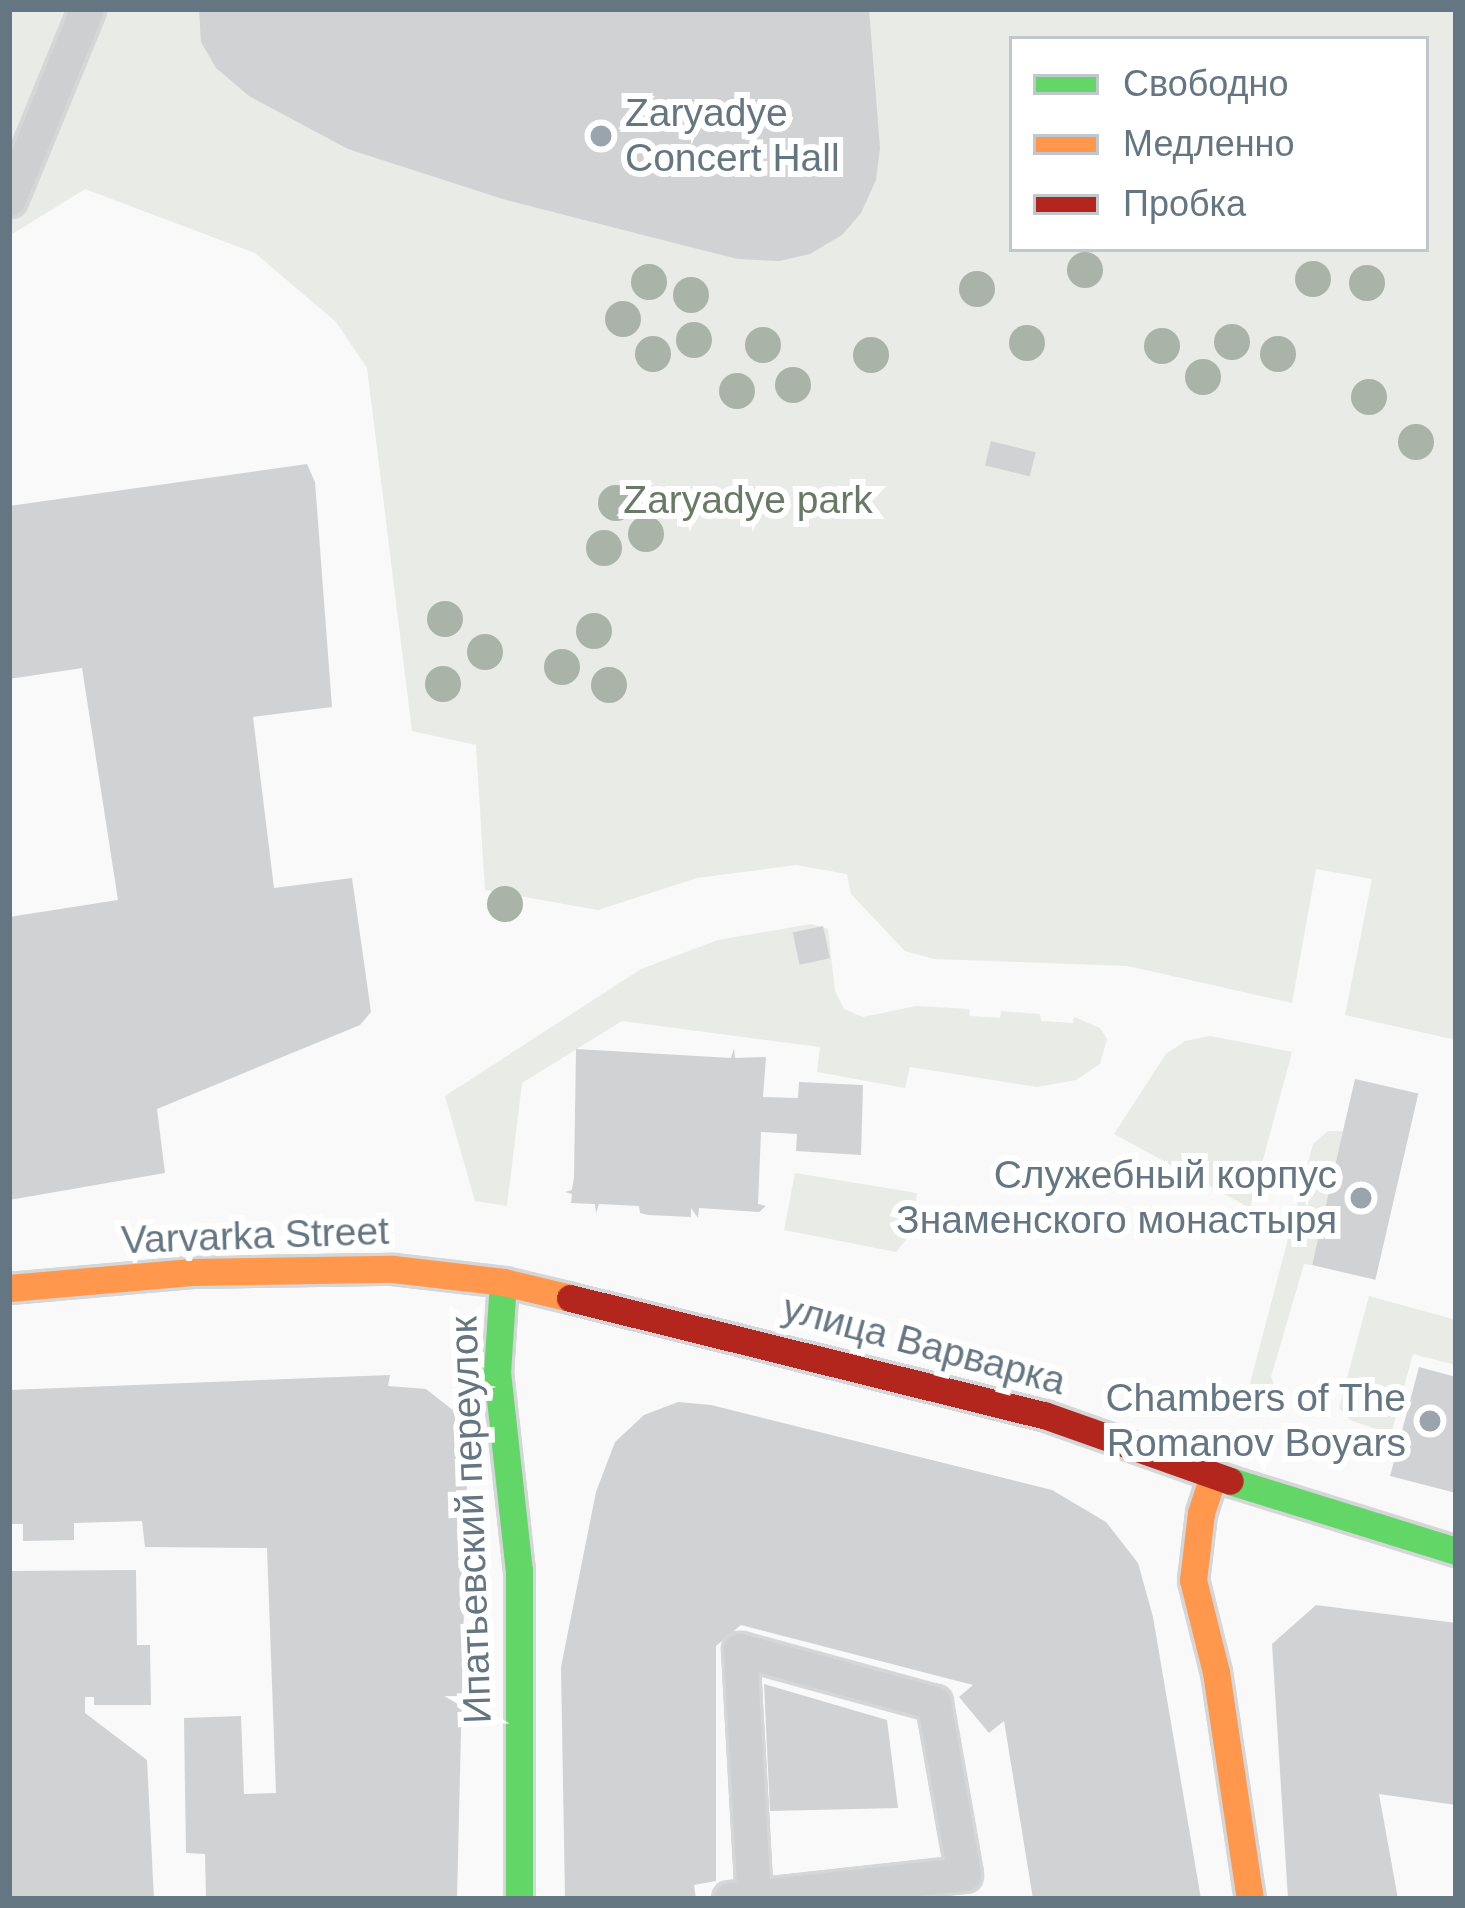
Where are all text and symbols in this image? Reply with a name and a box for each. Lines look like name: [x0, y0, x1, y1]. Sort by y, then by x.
legend: [1009, 36, 1429, 252]
text: Свободно: [1123, 63, 1289, 104]
place label: Zaryadye Concert Hall: [625, 91, 840, 182]
marker: Zaryadye Concert Hall: [588, 123, 614, 149]
text: Медленно: [1123, 123, 1294, 164]
text: Пробка: [1123, 183, 1246, 224]
park label: Zaryadye park: [623, 477, 873, 523]
place label: Служебный корпус Знаменского монастыря: [896, 1153, 1337, 1244]
marker: Служебный корпус Знаменского монастыря: [1348, 1185, 1374, 1211]
street label: Varvarka Street: [120, 1208, 390, 1264]
street label: улица Варварка: [778, 1285, 1070, 1405]
street label: Ипатьевский переулок: [441, 1316, 501, 1724]
place label: Chambers of The Romanov Boyars: [1105, 1376, 1406, 1467]
marker: Chambers of The Romanov Boyars: [1417, 1408, 1443, 1434]

